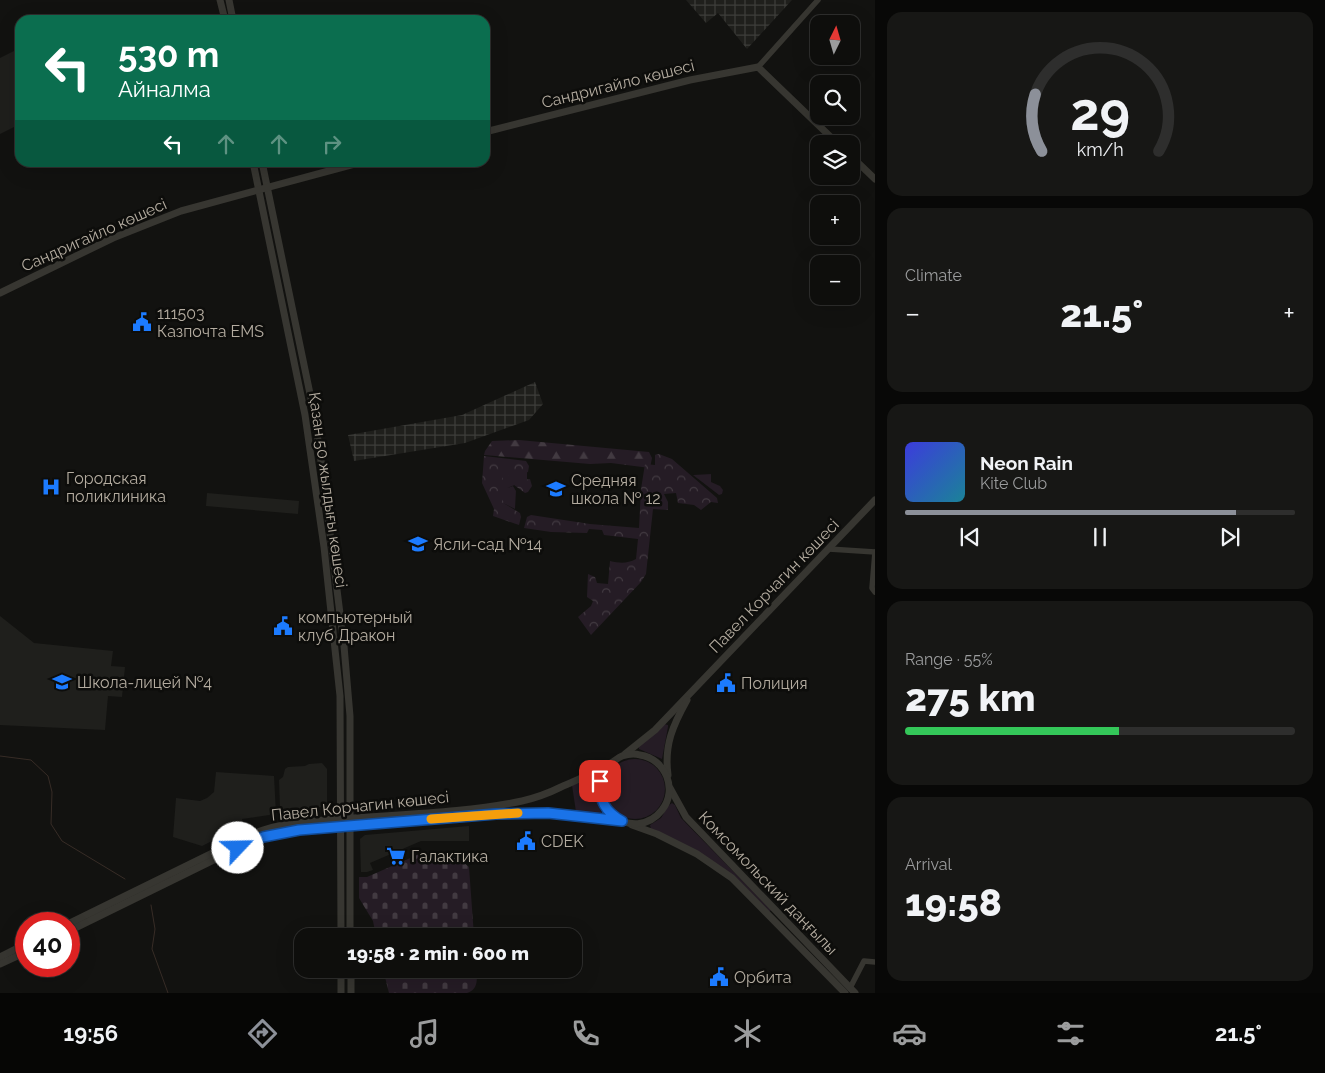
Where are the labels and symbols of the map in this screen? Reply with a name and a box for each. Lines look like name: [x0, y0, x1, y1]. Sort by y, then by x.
north arrow: [810, 15, 860, 65]
street label: Сандригайло көшесі: [540, 56, 696, 112]
street label: Сандригайло көшесі: [18, 194, 170, 276]
place label: 111503 Казпочта EMS: [157, 304, 264, 341]
public building icon: 111503 Казпочта EMS: [131, 311, 153, 333]
street label: Қазан 50 жылдығы көшесі: [305, 391, 351, 589]
place label: Городская поликлиника: [66, 469, 166, 506]
place label: Средняя школа № 12: [571, 471, 661, 508]
hospital icon: Городская поликлиника: [40, 476, 62, 498]
school or university icon: Средняя школа № 12: [545, 478, 567, 500]
street label: Павел Корчагин көшесі: [705, 515, 843, 657]
school or university icon: Ясли-сад №14: [407, 533, 429, 555]
place label: Ясли-сад №14: [433, 535, 542, 554]
place label: компьютерный клуб Дракон: [298, 608, 413, 645]
public building icon: компьютерный клуб Дракон: [272, 615, 294, 637]
school or university icon: Школа-лицей №4: [51, 671, 73, 693]
public building icon: Полиция: [715, 672, 737, 694]
place label: Школа-лицей №4: [77, 673, 212, 692]
place label: Полиция: [741, 674, 808, 693]
pin: [579, 760, 621, 802]
street label: Павел Корчагин көшесі: [270, 787, 450, 825]
street label: Комсомольский даңғылы: [695, 807, 841, 959]
position arrow: [211, 821, 263, 873]
public building icon: CDEK: [515, 830, 537, 852]
place label: CDEK: [541, 832, 584, 851]
supermarket icon: Галактика: [385, 845, 407, 867]
place label: Галактика: [411, 847, 488, 866]
speed limit sign: 40: [15, 912, 80, 977]
public building icon: Орбита: [708, 966, 730, 988]
place label: Орбита: [734, 968, 791, 987]

